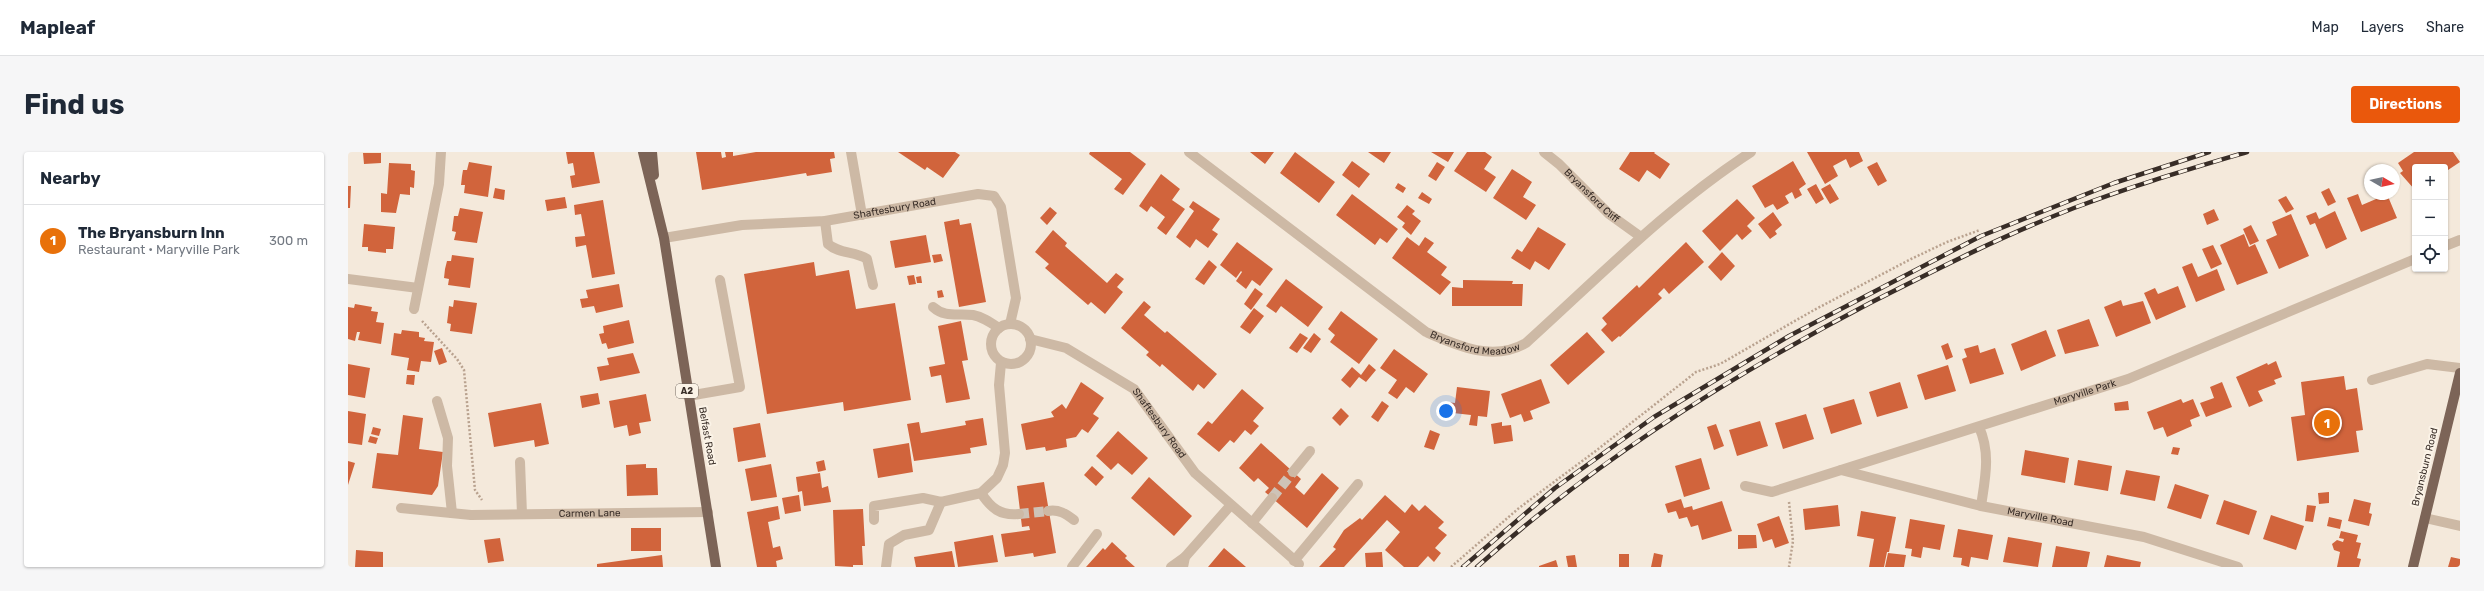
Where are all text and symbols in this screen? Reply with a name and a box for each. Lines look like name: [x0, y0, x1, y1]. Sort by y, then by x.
text: Mapleaf: [20, 16, 95, 39]
text: Map: [2312, 19, 2339, 36]
text: Layers: [2361, 19, 2404, 36]
text: Share: [2426, 19, 2464, 36]
button: Directions: [2351, 86, 2460, 123]
text: Find us: [24, 88, 124, 121]
north arrow: [2364, 164, 2400, 200]
map controls: [2412, 164, 2448, 272]
button: +: [2412, 164, 2448, 200]
street label: Bryansford Cliff: [1561, 166, 1622, 226]
text: Nearby: [40, 168, 101, 188]
street label: Shaftesbury Road: [853, 196, 937, 222]
button: −: [2412, 200, 2448, 236]
text: The Bryansburn Inn: [78, 224, 225, 242]
text: 1: [50, 233, 56, 248]
text: 300 m: [269, 233, 308, 248]
button: locate: [2412, 236, 2448, 272]
text: Restaurant · Maryville Park: [78, 242, 240, 257]
street label: Bryansford Meadow: [1428, 328, 1522, 358]
street label: Maryville Park: [2052, 377, 2118, 408]
road number: A2: [676, 384, 698, 398]
street label: Shaftesbury Road: [1130, 386, 1188, 461]
your location: [1436, 401, 1456, 421]
street label: Belfast Road: [696, 406, 718, 466]
pin: 1: [2314, 408, 2340, 438]
street label: Bryansburn Road: [2409, 426, 2441, 507]
street label: Maryville Road: [2006, 505, 2075, 529]
street label: Carmen Lane: [559, 507, 621, 520]

